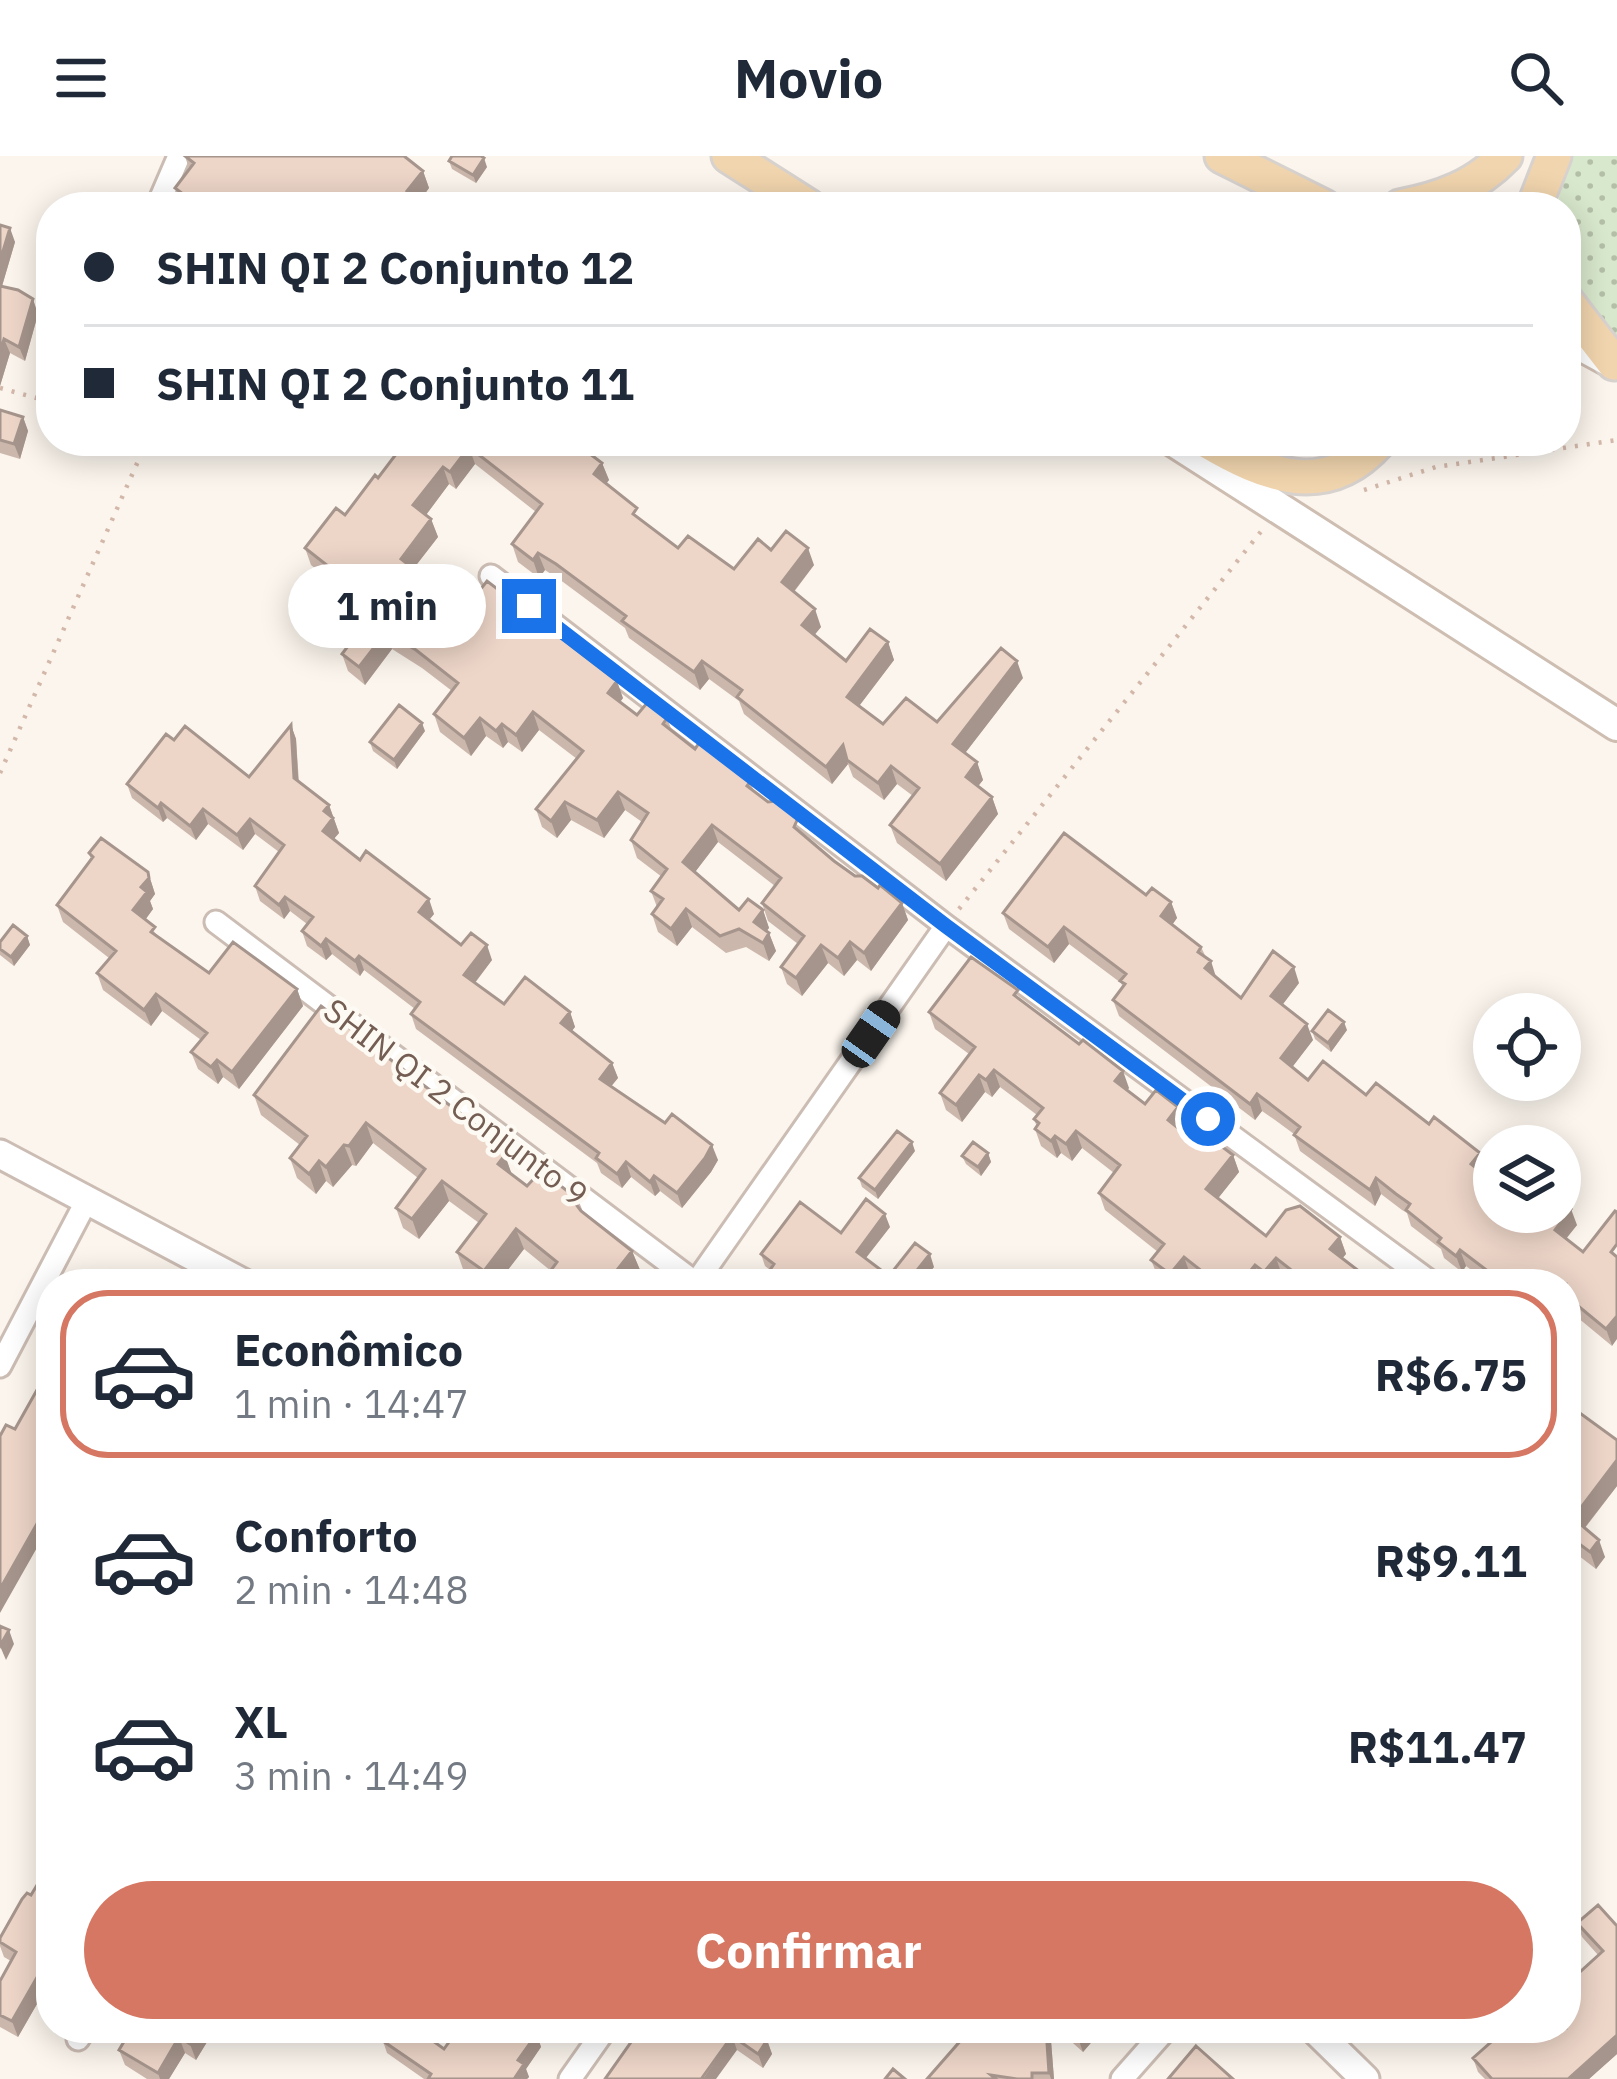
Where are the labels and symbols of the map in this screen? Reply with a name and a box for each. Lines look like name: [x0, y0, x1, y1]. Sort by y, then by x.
callout: 1 min: [289, 564, 487, 648]
route end: [502, 579, 556, 633]
street label: SHIN QI 2 Conjunto 9: [316, 988, 597, 1215]
car: [836, 994, 906, 1074]
route start: [1181, 1092, 1235, 1146]

